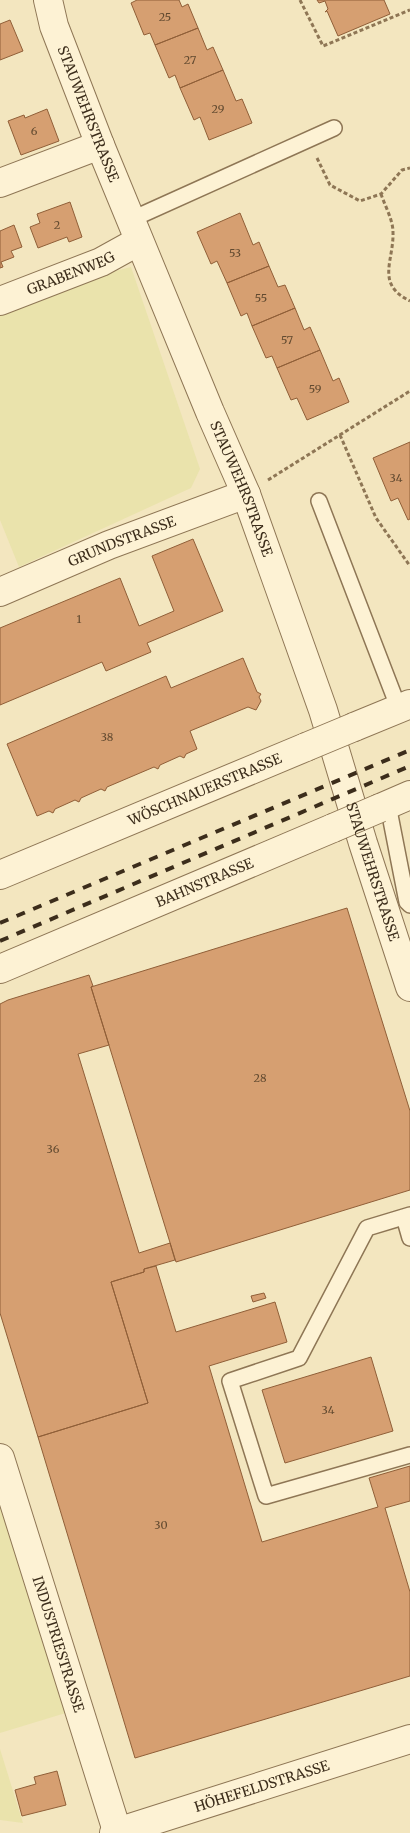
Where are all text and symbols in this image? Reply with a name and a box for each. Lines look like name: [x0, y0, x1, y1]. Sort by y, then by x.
house number: 25: [159, 10, 171, 24]
street label: STAUWEHRSTRASSE: [54, 43, 123, 185]
house number: 27: [184, 53, 196, 67]
house number: 29: [212, 102, 225, 116]
house number: 6: [31, 124, 38, 138]
house number: 2: [54, 218, 60, 232]
house number: 53: [229, 246, 241, 260]
street label: GRABENWEG: [24, 247, 118, 299]
house number: 55: [255, 291, 267, 305]
house number: 57: [281, 333, 293, 347]
house number: 59: [309, 382, 322, 396]
street label: STAUWEHRSTRASSE: [206, 418, 277, 559]
house number: 34: [390, 471, 403, 485]
street label: GRUNDSTRASSE: [65, 512, 178, 571]
house number: 1: [77, 612, 82, 626]
house number: 38: [101, 730, 114, 744]
street label: WÖSCHNAUERSTRASSE: [124, 749, 284, 830]
street label: STAUWEHRSTRASSE: [342, 800, 403, 943]
street label: BAHNSTRASSE: [153, 854, 256, 911]
house number: 28: [254, 1071, 267, 1085]
house number: 36: [47, 1142, 60, 1156]
house number: 34: [322, 1403, 335, 1417]
house number: 30: [154, 1518, 168, 1532]
street label: INDUSTRIESTRASSE: [29, 1574, 88, 1715]
street label: HÖHEFELDSTRASSE: [192, 1756, 332, 1816]

